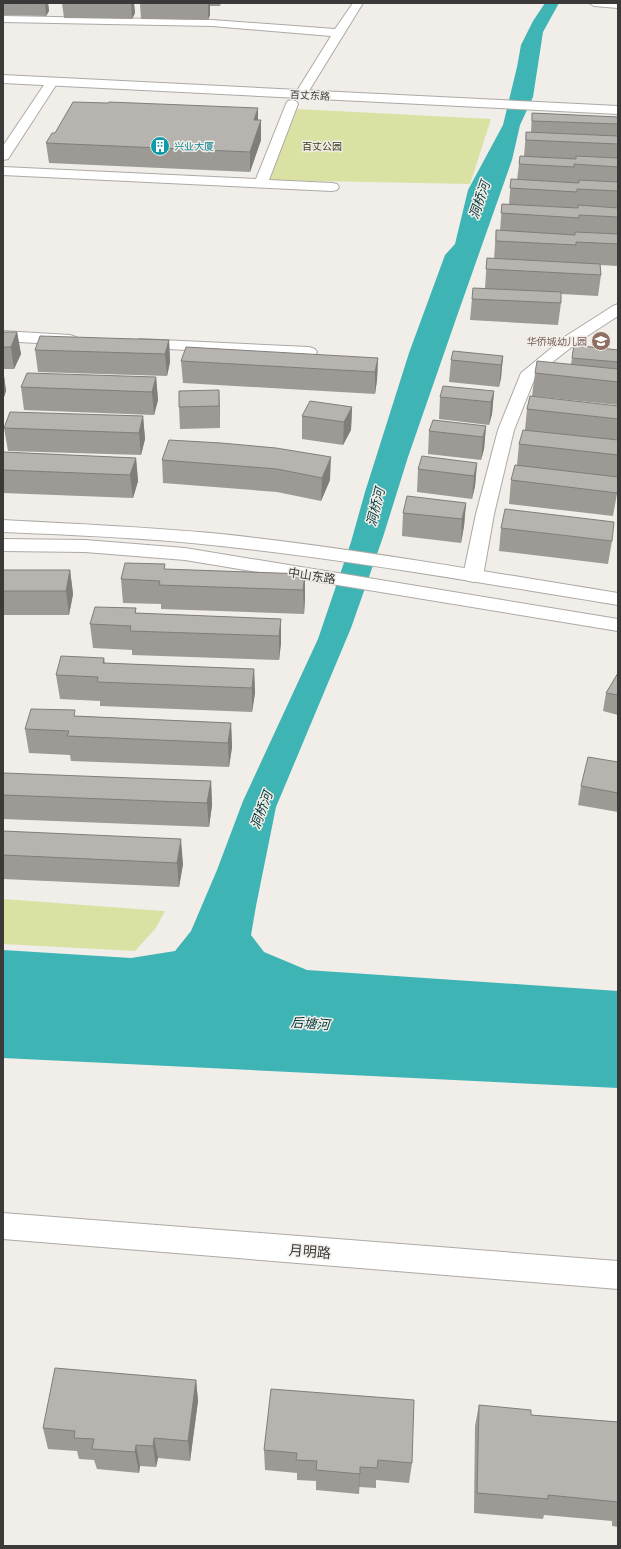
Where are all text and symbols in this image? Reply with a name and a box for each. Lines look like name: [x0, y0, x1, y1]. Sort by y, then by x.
street label: 百丈东路: [290, 88, 330, 102]
building icon: 兴业大厦: [149, 135, 171, 157]
place label: 兴业大厦: [174, 140, 214, 152]
park label: 百丈公园: [302, 140, 342, 152]
water label: 洞桥河: [465, 176, 494, 221]
school or university icon: 华侨城幼儿园: [590, 330, 612, 352]
place label: 华侨城幼儿园: [527, 335, 587, 347]
water label: 洞桥河: [363, 483, 388, 528]
street label: 中山东路: [287, 564, 337, 586]
water label: 洞桥河: [247, 786, 277, 831]
water label: 后塘河: [290, 1014, 333, 1033]
street label: 月明路: [288, 1241, 332, 1261]

